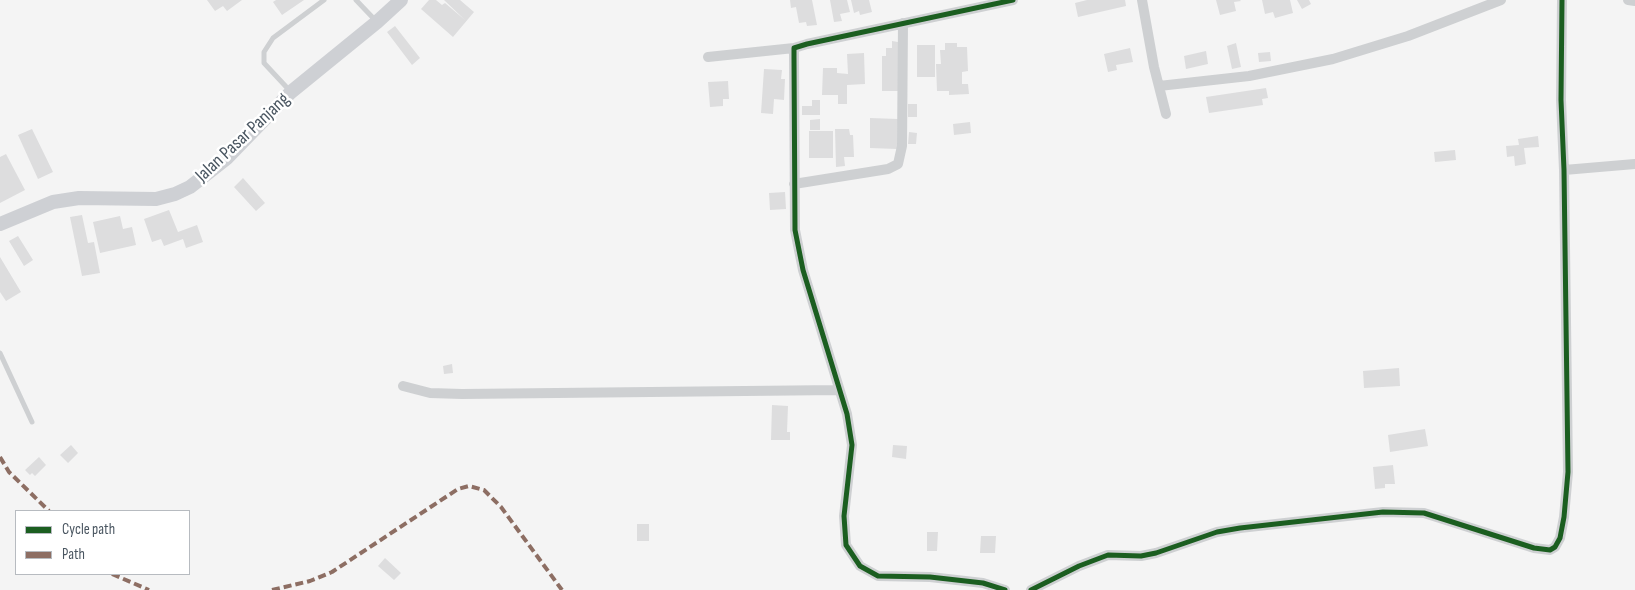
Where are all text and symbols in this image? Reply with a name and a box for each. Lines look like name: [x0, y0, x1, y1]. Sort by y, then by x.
street label: Jalan Pasar Panjang: [191, 89, 295, 187]
legend: [15, 510, 190, 575]
text: Cycle path: [62, 520, 115, 539]
text: Path: [62, 545, 85, 564]

